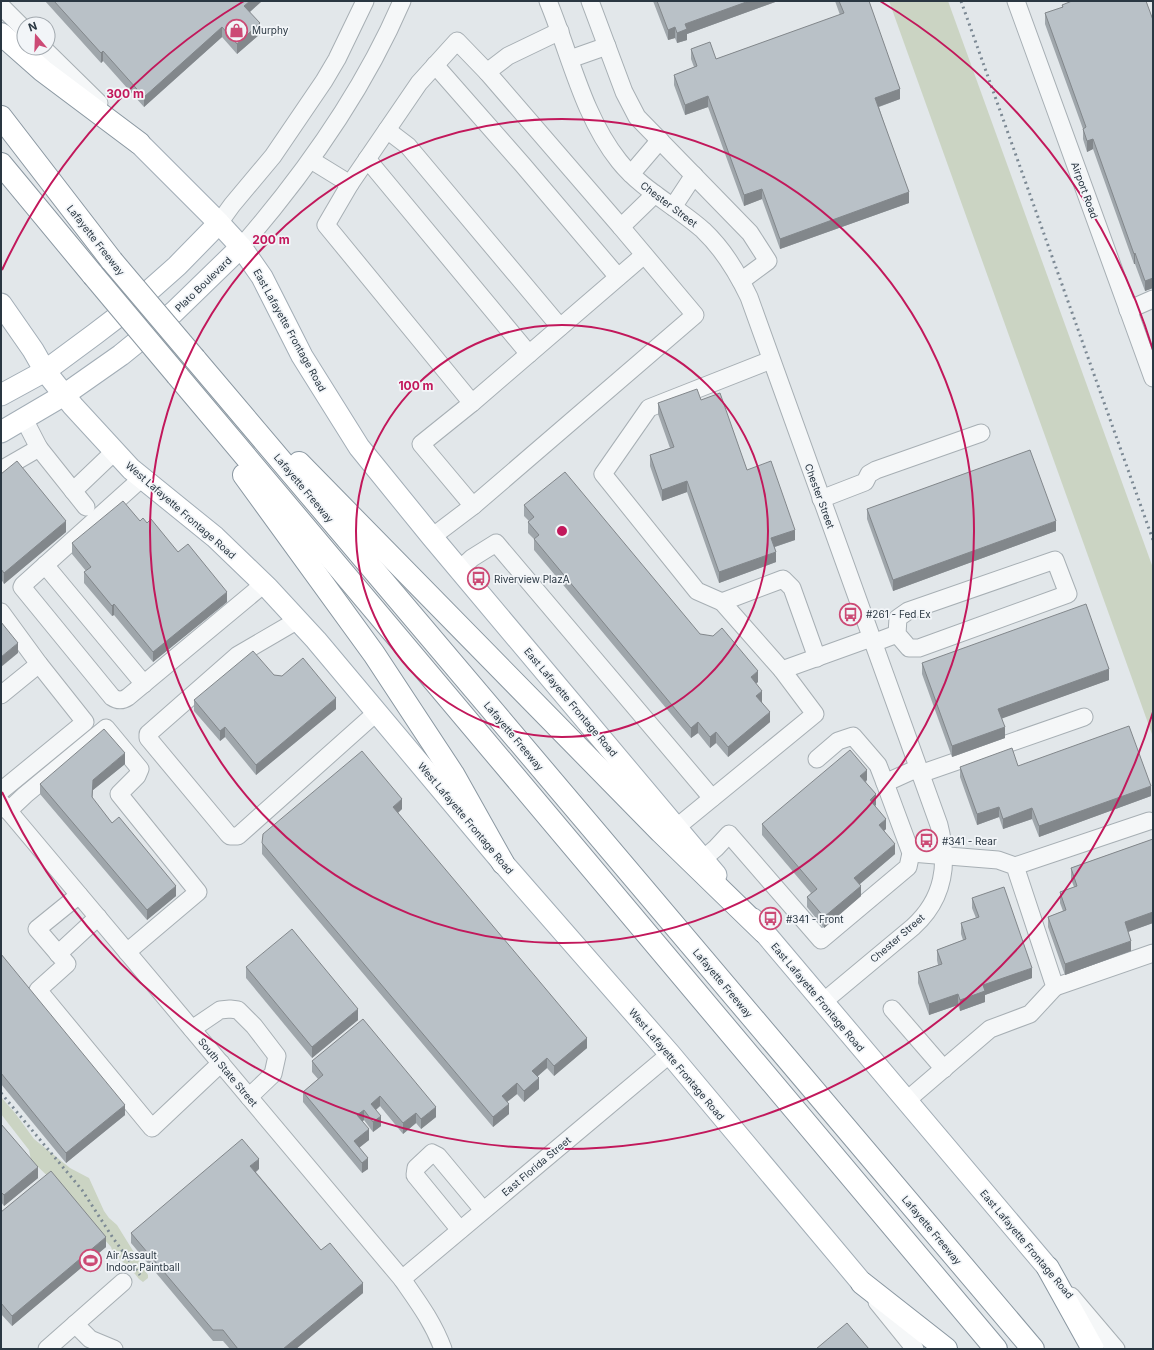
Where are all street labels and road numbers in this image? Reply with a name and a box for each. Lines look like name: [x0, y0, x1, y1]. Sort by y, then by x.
street label: Airport Road: [1069, 160, 1101, 220]
street label: Chester Street: [638, 179, 700, 230]
street label: Lafayette Freeway: [65, 202, 128, 278]
street label: Plato Boulevard: [172, 254, 234, 314]
street label: East Lafayette Frontage Road: [251, 267, 329, 393]
street label: Lafayette Freeway: [272, 451, 337, 525]
street label: West Lafayette Frontage Road: [124, 459, 238, 561]
street label: Chester Street: [803, 462, 838, 531]
street label: East Lafayette Frontage Road: [522, 645, 620, 759]
street label: Lafayette Freeway: [482, 699, 547, 773]
street label: West Lafayette Frontage Road: [416, 760, 516, 876]
street label: Chester Street: [867, 911, 927, 965]
street label: East Lafayette Frontage Road: [769, 940, 867, 1054]
street label: Lafayette Freeway: [691, 946, 756, 1020]
street label: West Lafayette Frontage Road: [627, 1006, 727, 1122]
street label: South State Street: [196, 1035, 261, 1109]
street label: East Florida Street: [499, 1133, 574, 1198]
street label: East Lafayette Frontage Road: [978, 1187, 1076, 1301]
street label: Lafayette Freeway: [900, 1193, 965, 1267]

